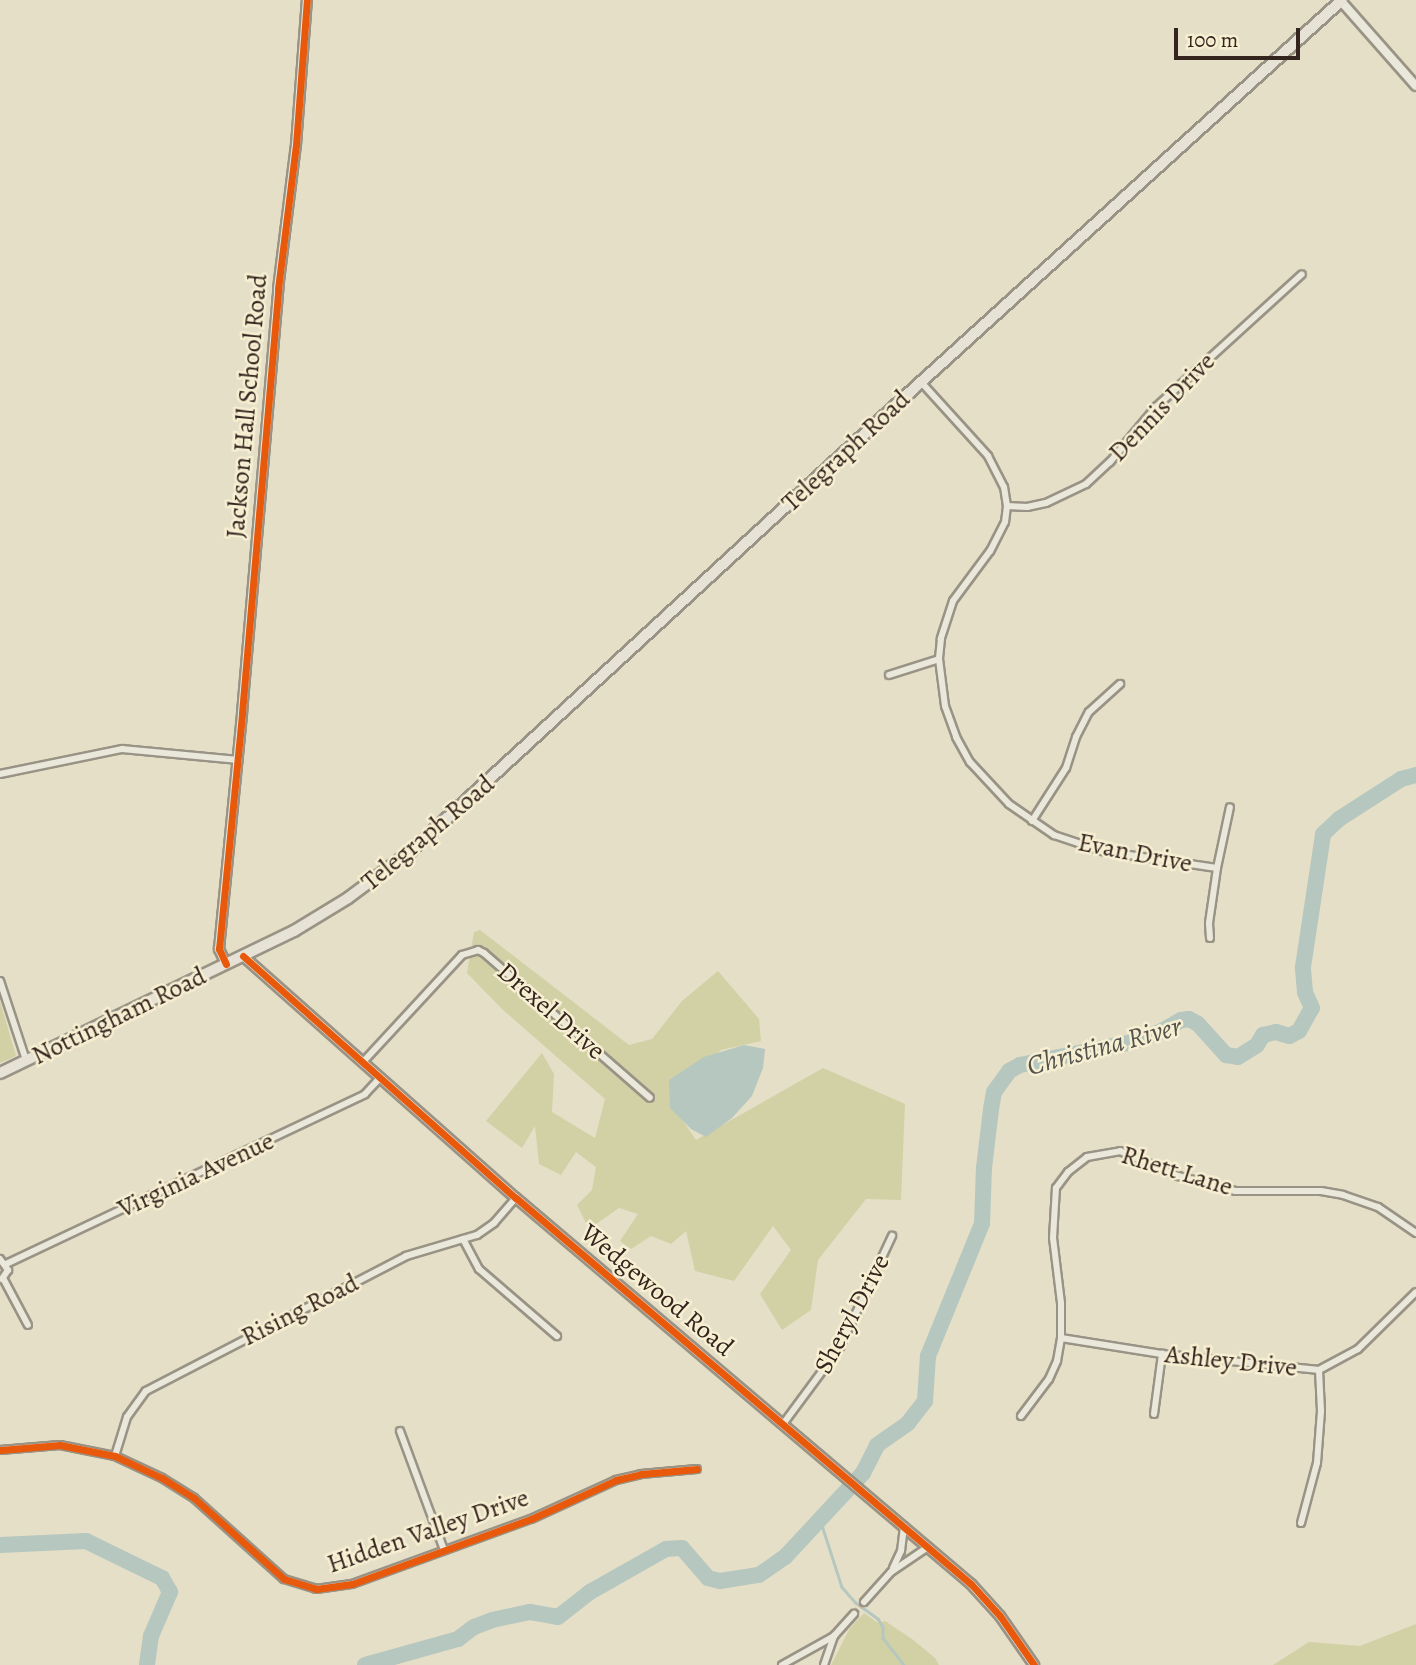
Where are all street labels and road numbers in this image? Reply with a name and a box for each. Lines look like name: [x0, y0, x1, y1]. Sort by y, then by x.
street label: Jackson Hall School Road: [220, 272, 274, 540]
street label: Dennis Drive: [1102, 346, 1222, 468]
street label: Telegraph Road: [775, 384, 917, 518]
street label: Telegraph Road: [355, 768, 501, 898]
street label: Evan Drive: [1075, 827, 1195, 879]
street label: Drexel Drive: [491, 956, 611, 1066]
street label: Nottingham Road: [27, 960, 211, 1072]
street label: Virginia Avenue: [113, 1125, 279, 1225]
street label: Rhett Lane: [1118, 1139, 1236, 1203]
street label: Wedgewood Road: [574, 1217, 740, 1363]
street label: Sheryl Drive: [808, 1249, 896, 1379]
street label: Rising Road: [236, 1267, 364, 1353]
street label: Ashley Drive: [1163, 1339, 1299, 1383]
street label: Hidden Valley Drive: [323, 1482, 533, 1580]

